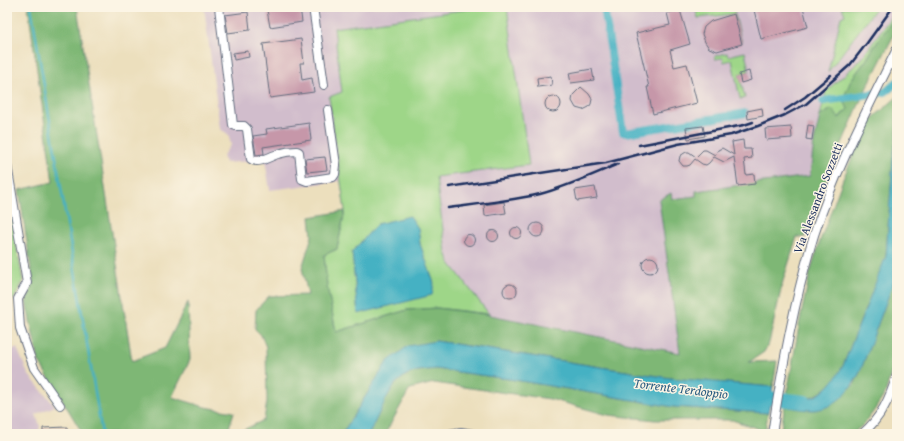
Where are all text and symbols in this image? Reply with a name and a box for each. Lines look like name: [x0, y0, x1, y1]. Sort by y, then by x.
street label: Via Alessandro Sozzetti: [789, 139, 847, 256]
water label: Torrente Terdoppio: [633, 373, 729, 404]

